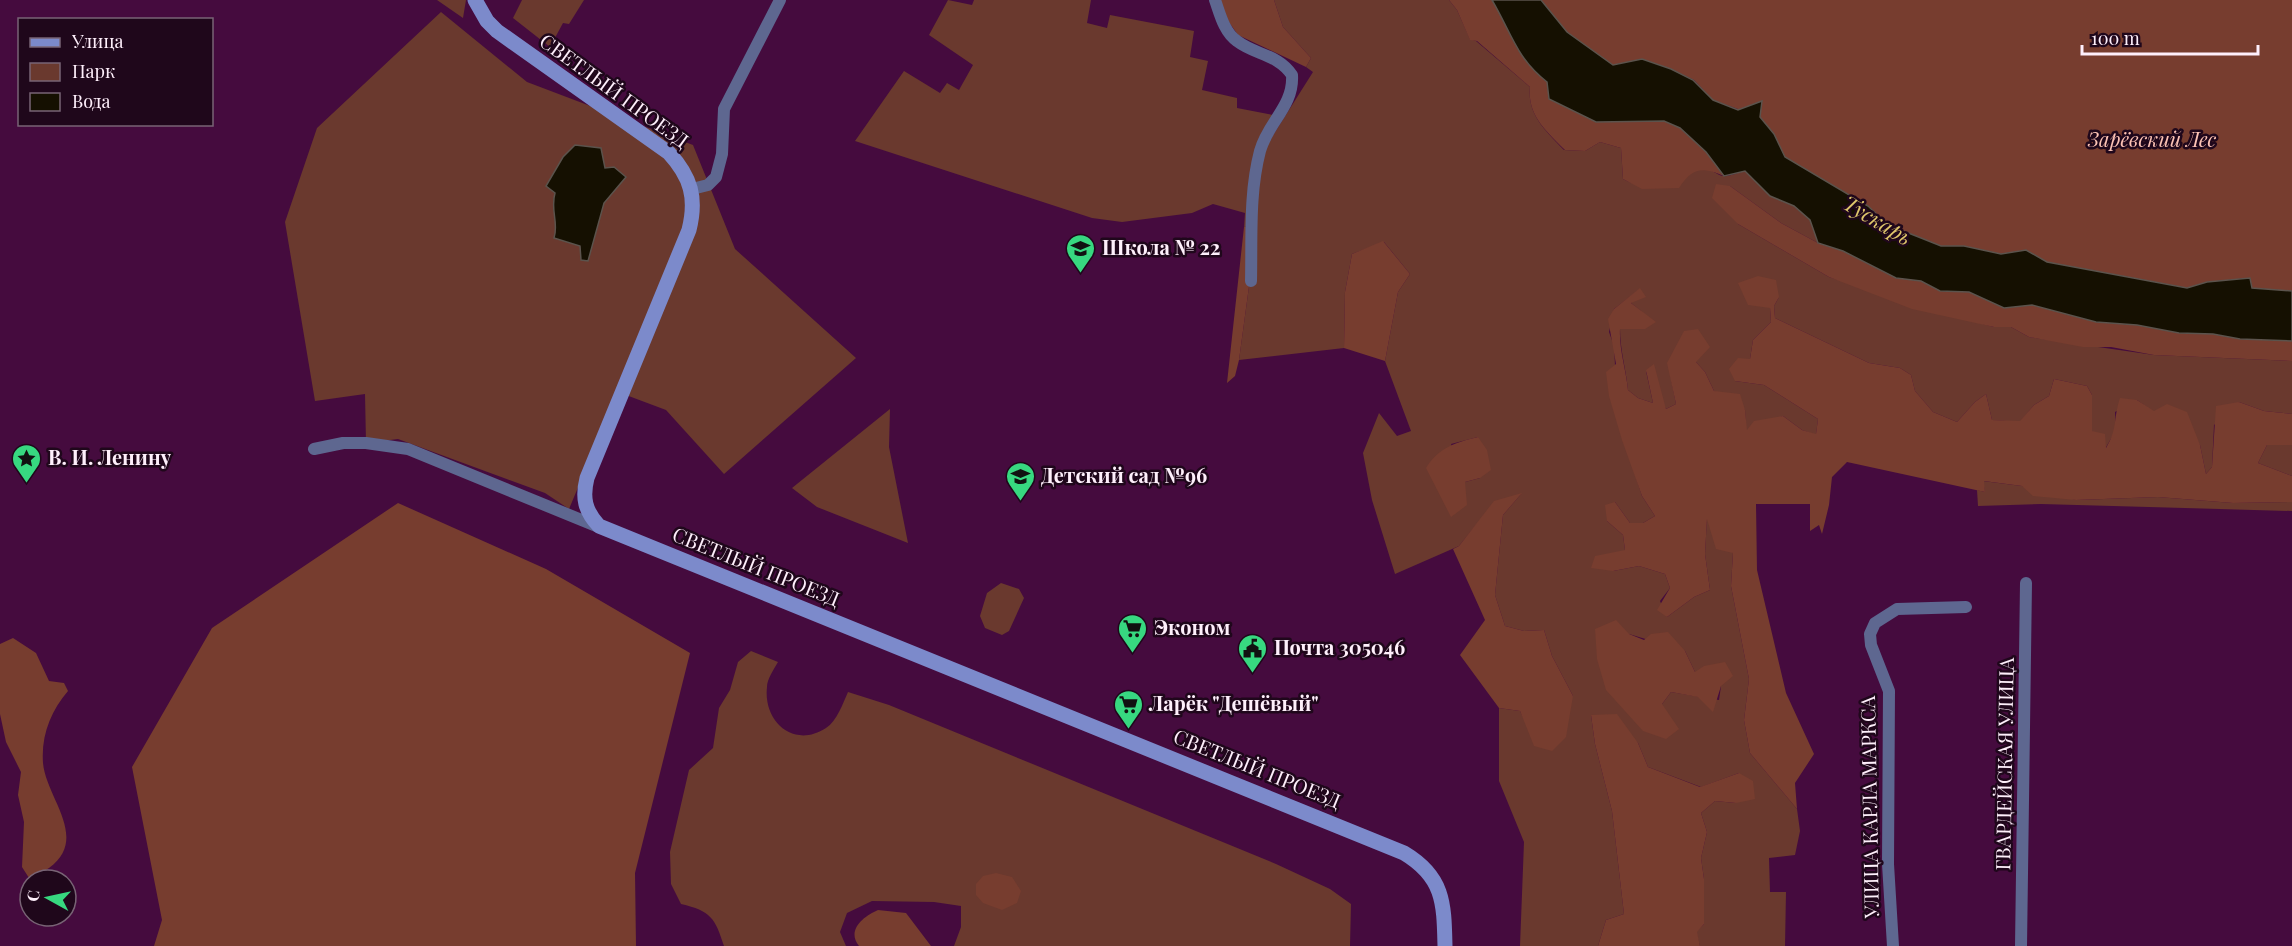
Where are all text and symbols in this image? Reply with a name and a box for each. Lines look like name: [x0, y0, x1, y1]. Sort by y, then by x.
legend: [18, 18, 213, 126]
scale bar: [2082, 18, 2258, 56]
street label: СВЕТЛЫЙ ПРОЕЗД: [535, 26, 695, 153]
text: 100 m: [2091, 26, 2140, 50]
text: Улица: [71, 29, 123, 53]
text: Парк: [72, 59, 115, 83]
text: Вода: [72, 89, 110, 113]
park label: Зарёвский Лес: [2087, 125, 2217, 152]
water label: Тускарь: [1839, 188, 1918, 251]
school or university icon: Школа № 22: [1065, 232, 1097, 274]
place label: Школа № 22: [1102, 233, 1220, 260]
place icon: В. И. Ленину: [11, 442, 43, 484]
place label: В. И. Ленину: [48, 443, 172, 470]
school or university icon: Детский сад №96: [1004, 460, 1036, 502]
place label: Детский сад №96: [1041, 461, 1207, 488]
street label: СВЕТЛЫЙ ПРОЕЗД: [669, 520, 845, 612]
supermarket icon: Эконом: [1117, 612, 1149, 654]
place label: Эконом: [1154, 613, 1231, 640]
public building icon: Почта 305046: [1237, 632, 1269, 674]
place label: Почта 305046: [1274, 633, 1405, 660]
street label: ГВАРДЕЙСКАЯ УЛИЦА: [1988, 657, 2019, 871]
supermarket icon: Ларёк "Дешёвый": [1112, 688, 1144, 730]
place label: Ларёк "Дешёвый": [1148, 689, 1319, 716]
street label: УЛИЦА КАРЛА МАРКСА: [1853, 695, 1884, 920]
street label: СВЕТЛЫЙ ПРОЕЗД: [1170, 722, 1346, 814]
north arrow: [18, 868, 78, 928]
text: С: [21, 889, 44, 903]

